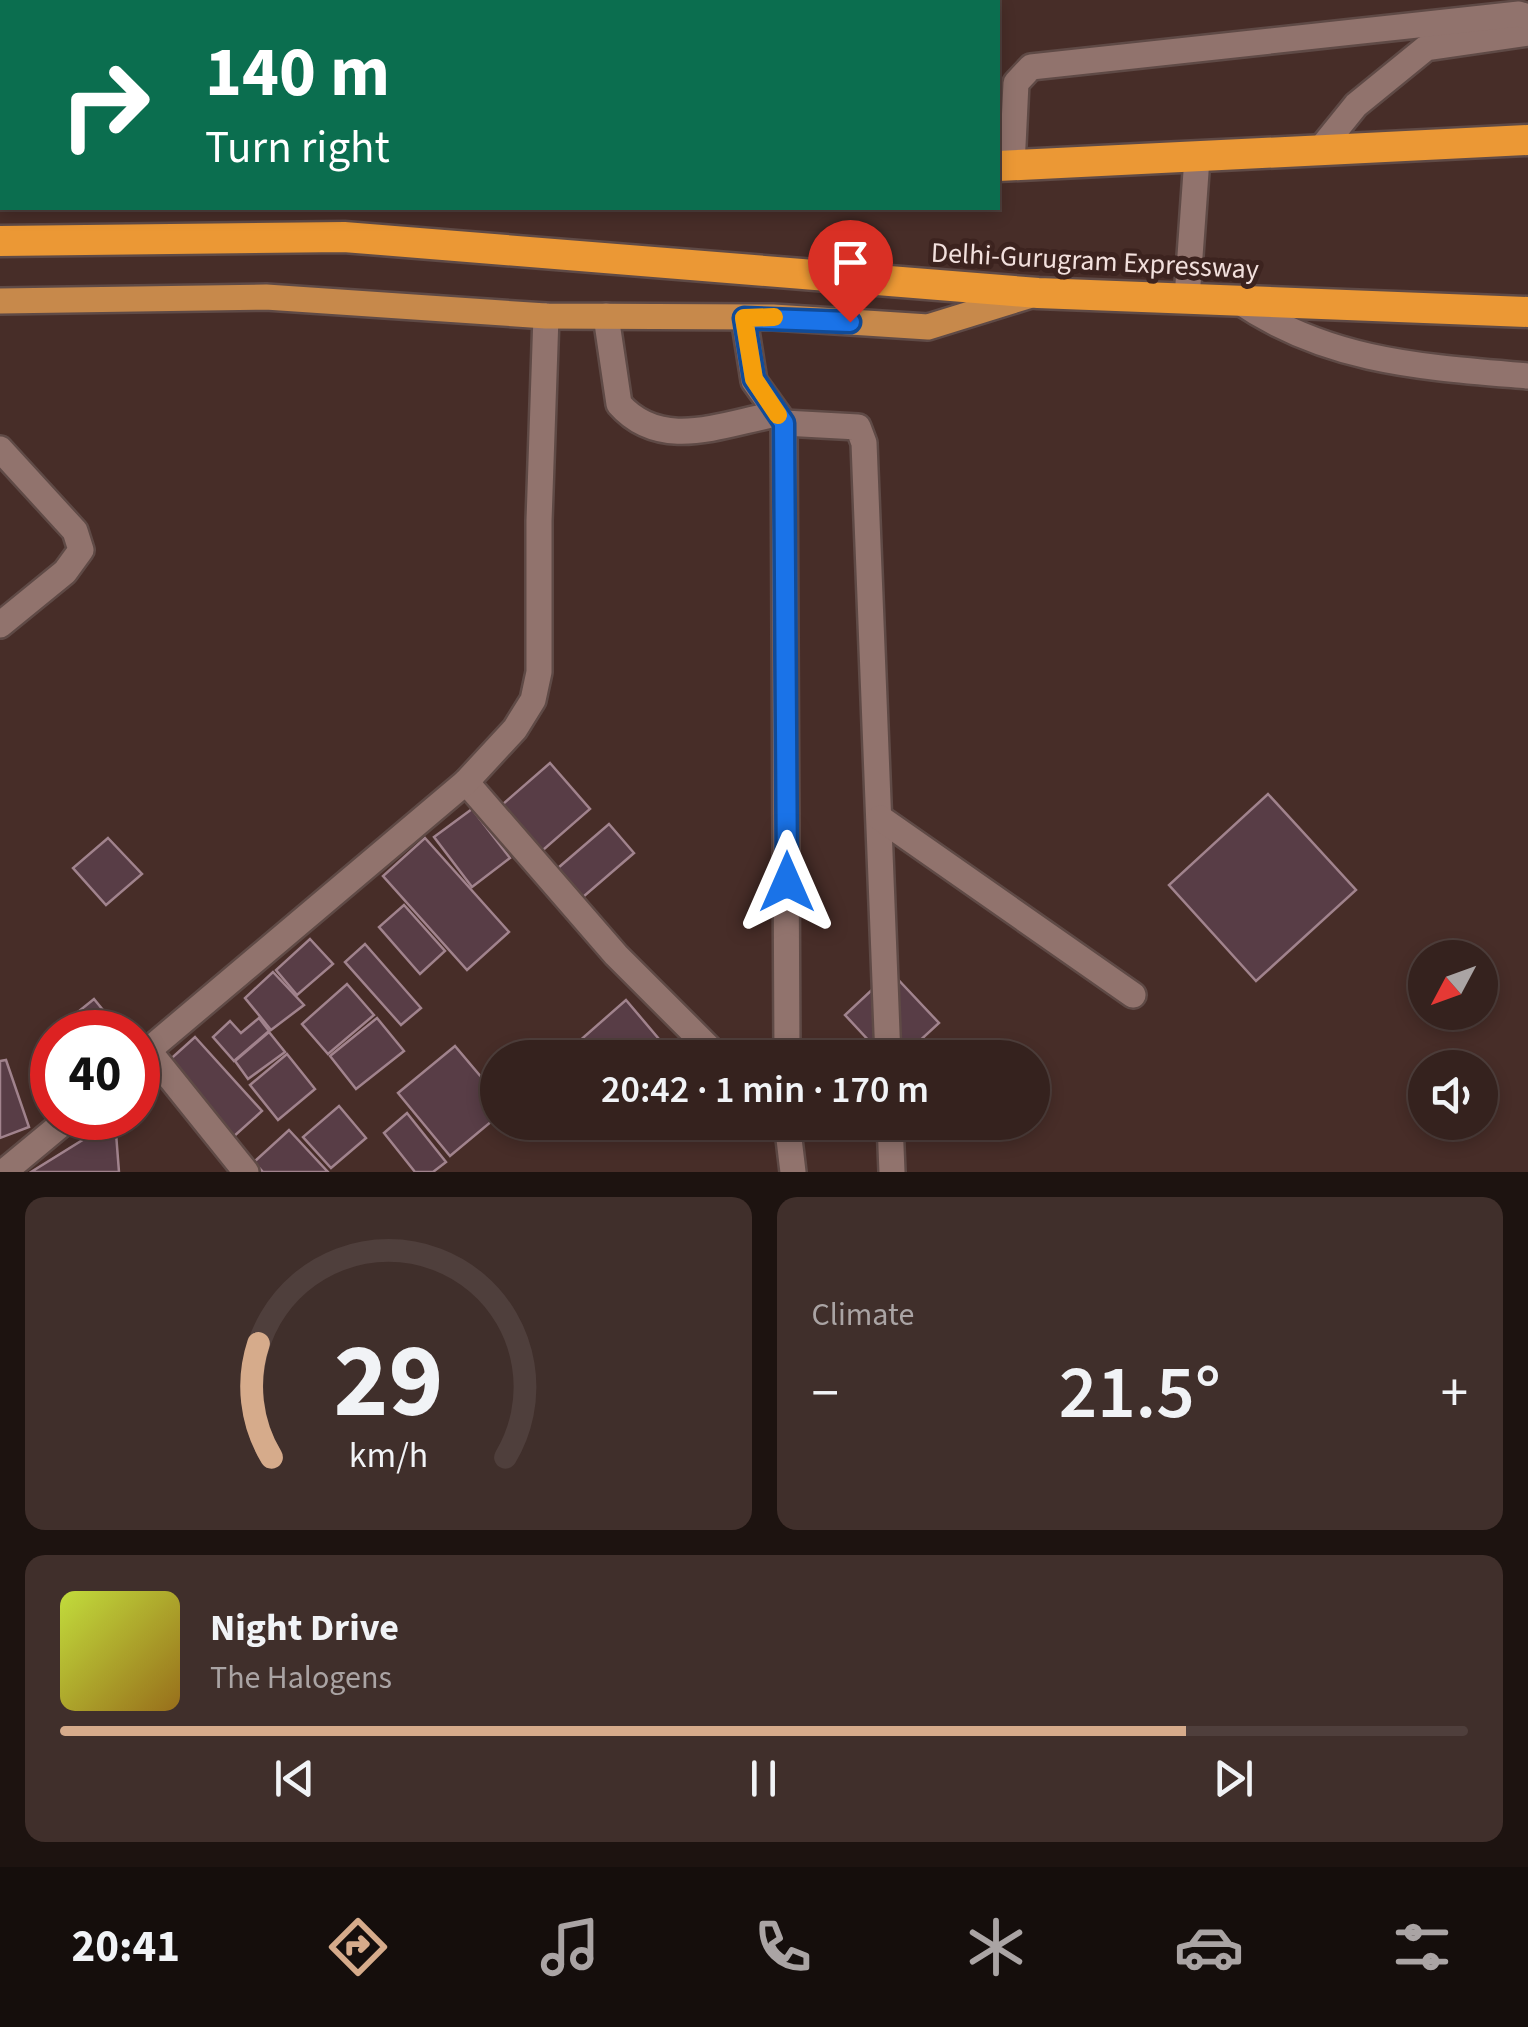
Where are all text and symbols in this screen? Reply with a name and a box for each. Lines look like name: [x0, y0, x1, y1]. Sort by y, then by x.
text: 140 m: [205, 23, 390, 123]
icon: right: [40, 40, 170, 170]
text: Turn right: [205, 116, 390, 180]
pin: [808, 220, 893, 323]
street label: Delhi-Gurugram Expressway: [930, 232, 1260, 290]
icon: arrive: [823, 235, 878, 290]
position arrow: [735, 830, 839, 934]
north arrow: [1408, 940, 1498, 1030]
map controls: [1408, 940, 1498, 1140]
speed limit sign: 40: [30, 1010, 160, 1140]
button: sound: [1408, 1050, 1498, 1140]
text: 20:42 · 1 min · 170 m: [601, 1063, 929, 1117]
text: Climate: [812, 1292, 914, 1338]
text: 29: [333, 1309, 443, 1457]
text: 21.5°: [1059, 1340, 1221, 1447]
text: −: [812, 1355, 839, 1433]
text: +: [1441, 1355, 1468, 1433]
text: km/h: [349, 1430, 428, 1481]
text: Night Drive: [210, 1601, 399, 1655]
text: The Halogens: [210, 1655, 392, 1701]
icon: previous: [267, 1751, 322, 1806]
icon: pause: [736, 1751, 791, 1806]
icon: next: [1206, 1751, 1261, 1806]
icon: directions: [323, 1912, 393, 1982]
icon: music: [535, 1912, 605, 1982]
icon: phone: [748, 1912, 818, 1982]
icon: climate: [961, 1912, 1031, 1982]
icon: car: [1174, 1912, 1244, 1982]
icon: filters: [1387, 1912, 1457, 1982]
text: 20:41: [71, 1915, 180, 1979]

